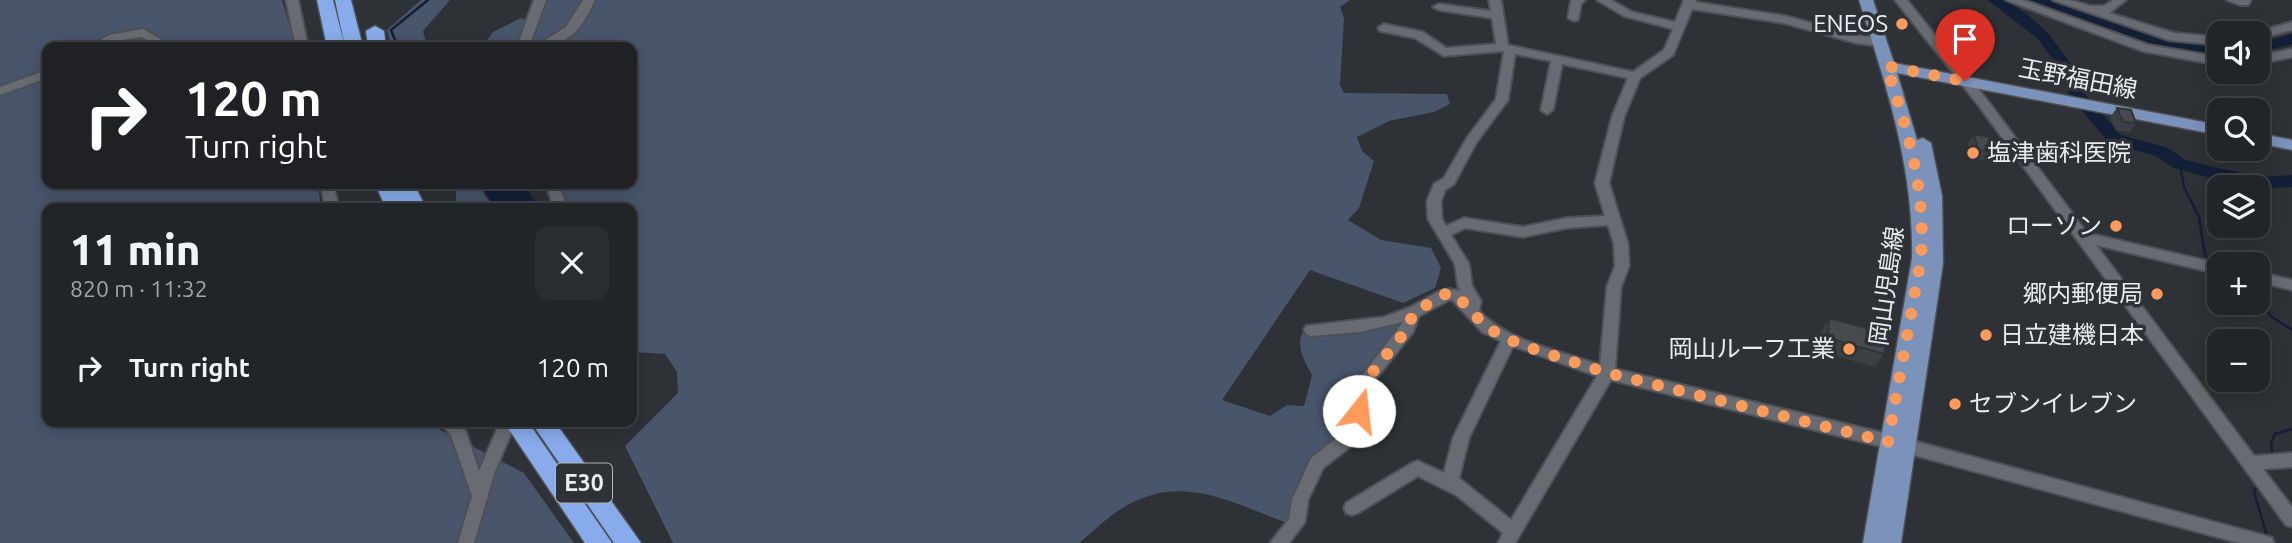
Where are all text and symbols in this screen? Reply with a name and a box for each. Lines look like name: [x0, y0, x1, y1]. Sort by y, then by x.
pin: [1935, 9, 1995, 81]
place label: ENEOS: [1813, 10, 1888, 37]
marker: ENEOS: [1894, 16, 1910, 32]
icon: arrive: [1946, 20, 1984, 58]
map controls: [2207, 21, 2270, 392]
button: sound: [2207, 21, 2270, 84]
street label: 玉野福田線: [2017, 54, 2140, 103]
icon: right: [70, 70, 161, 161]
text: 120 m: [185, 70, 322, 125]
button: search: [2207, 98, 2270, 161]
text: Turn right: [185, 128, 327, 164]
place label: 塩津歯科医院: [1987, 139, 2131, 166]
marker: 塩津歯科医院: [1965, 145, 1981, 161]
button: layers: [2207, 175, 2270, 238]
place label: ローソン: [2006, 212, 2102, 239]
marker: ローソン: [2108, 218, 2124, 234]
street label: 岡山児島線: [1865, 225, 1908, 347]
text: 11 min: [70, 226, 201, 273]
button: close: [535, 226, 609, 300]
button: +: [2207, 252, 2270, 315]
text: 820 m · 11:32: [70, 276, 208, 301]
place label: 郷内郵便局: [2023, 280, 2143, 307]
marker: 郷内郵便局: [2149, 286, 2165, 302]
place label: 日立建機日本: [2000, 321, 2144, 348]
marker: 日立建機日本: [1978, 327, 1994, 343]
button: −: [2207, 329, 2270, 392]
place label: 岡山ルーフ工業: [1668, 335, 1835, 362]
marker: 岡山ルーフ工業: [1841, 341, 1857, 357]
icon: right: [70, 349, 108, 387]
text: Turn right: [129, 353, 250, 382]
text: 120 m: [537, 353, 609, 382]
position arrow: [1322, 374, 1396, 448]
place label: セブンイレブン: [1969, 390, 2137, 417]
marker: セブンイレブン: [1947, 396, 1963, 412]
road number: E30: [556, 463, 612, 503]

